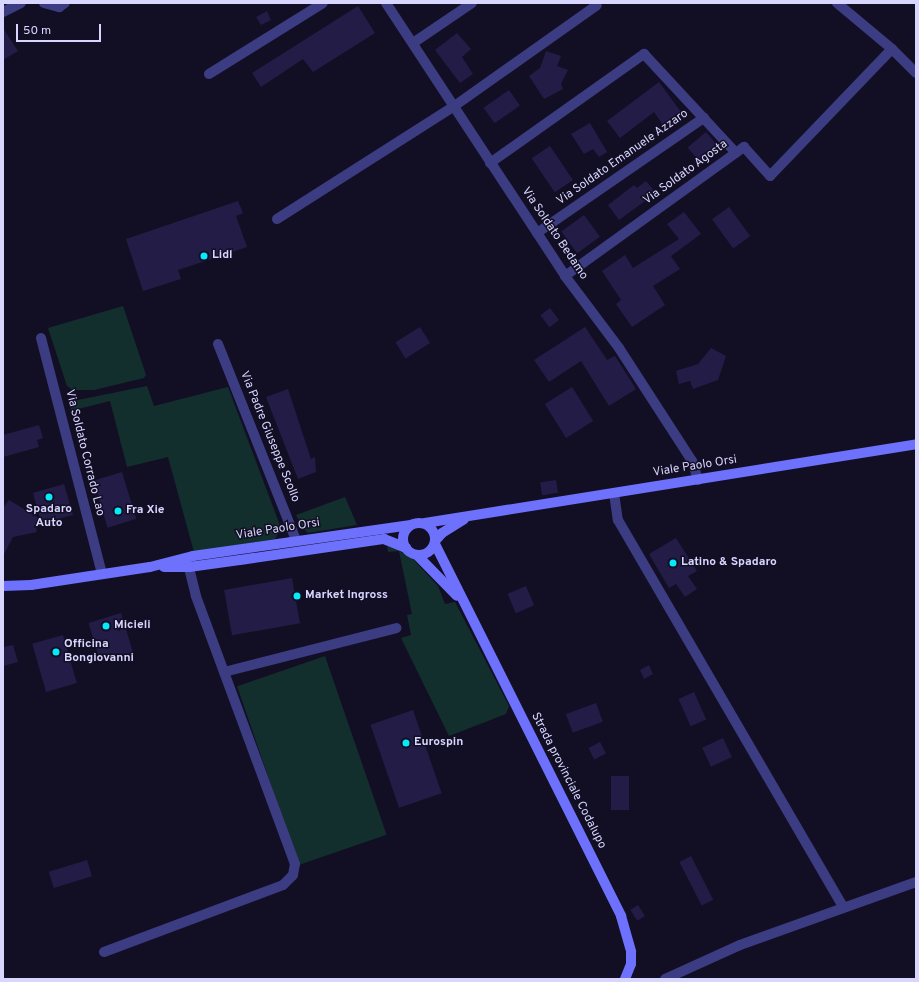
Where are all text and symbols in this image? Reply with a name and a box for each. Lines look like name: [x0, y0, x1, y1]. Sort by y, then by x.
scale bar: [18, 16, 103, 42]
text: 50 m: [23, 23, 51, 39]
street label: Via Soldato Emanuele Azzaro: [554, 107, 692, 209]
street label: Via Soldato Agosta: [641, 137, 731, 209]
street label: Via Soldato Bedamo: [518, 185, 590, 283]
place label: Lidl: [212, 249, 233, 263]
marker: Lidl: [199, 251, 209, 261]
street label: Via Padre Giuseppe Scollo: [236, 369, 302, 505]
street label: Via Soldato Corrado Lao: [61, 388, 107, 518]
street label: Viale Paolo Orsi: [652, 453, 738, 481]
marker: Spadaro Auto: [44, 492, 54, 502]
place label: Spadaro Auto: [26, 503, 72, 531]
place label: Fra Xie: [126, 504, 165, 518]
marker: Fra Xie: [113, 506, 123, 516]
street label: Viale Paolo Orsi: [235, 516, 321, 544]
place label: Latino & Spadaro: [681, 556, 777, 570]
marker: Latino & Spadaro: [668, 558, 678, 568]
place label: Market Ingross: [305, 589, 388, 603]
marker: Market Ingross: [292, 591, 302, 601]
place label: Micieli: [114, 619, 151, 633]
marker: Micieli: [101, 621, 111, 631]
place label: Officina Bongiovanni: [64, 638, 134, 666]
marker: Officina Bongiovanni: [51, 647, 61, 657]
street label: Strada provinciale Codalupo: [527, 710, 609, 852]
place label: Eurospin: [414, 736, 463, 750]
marker: Eurospin: [401, 738, 411, 748]

